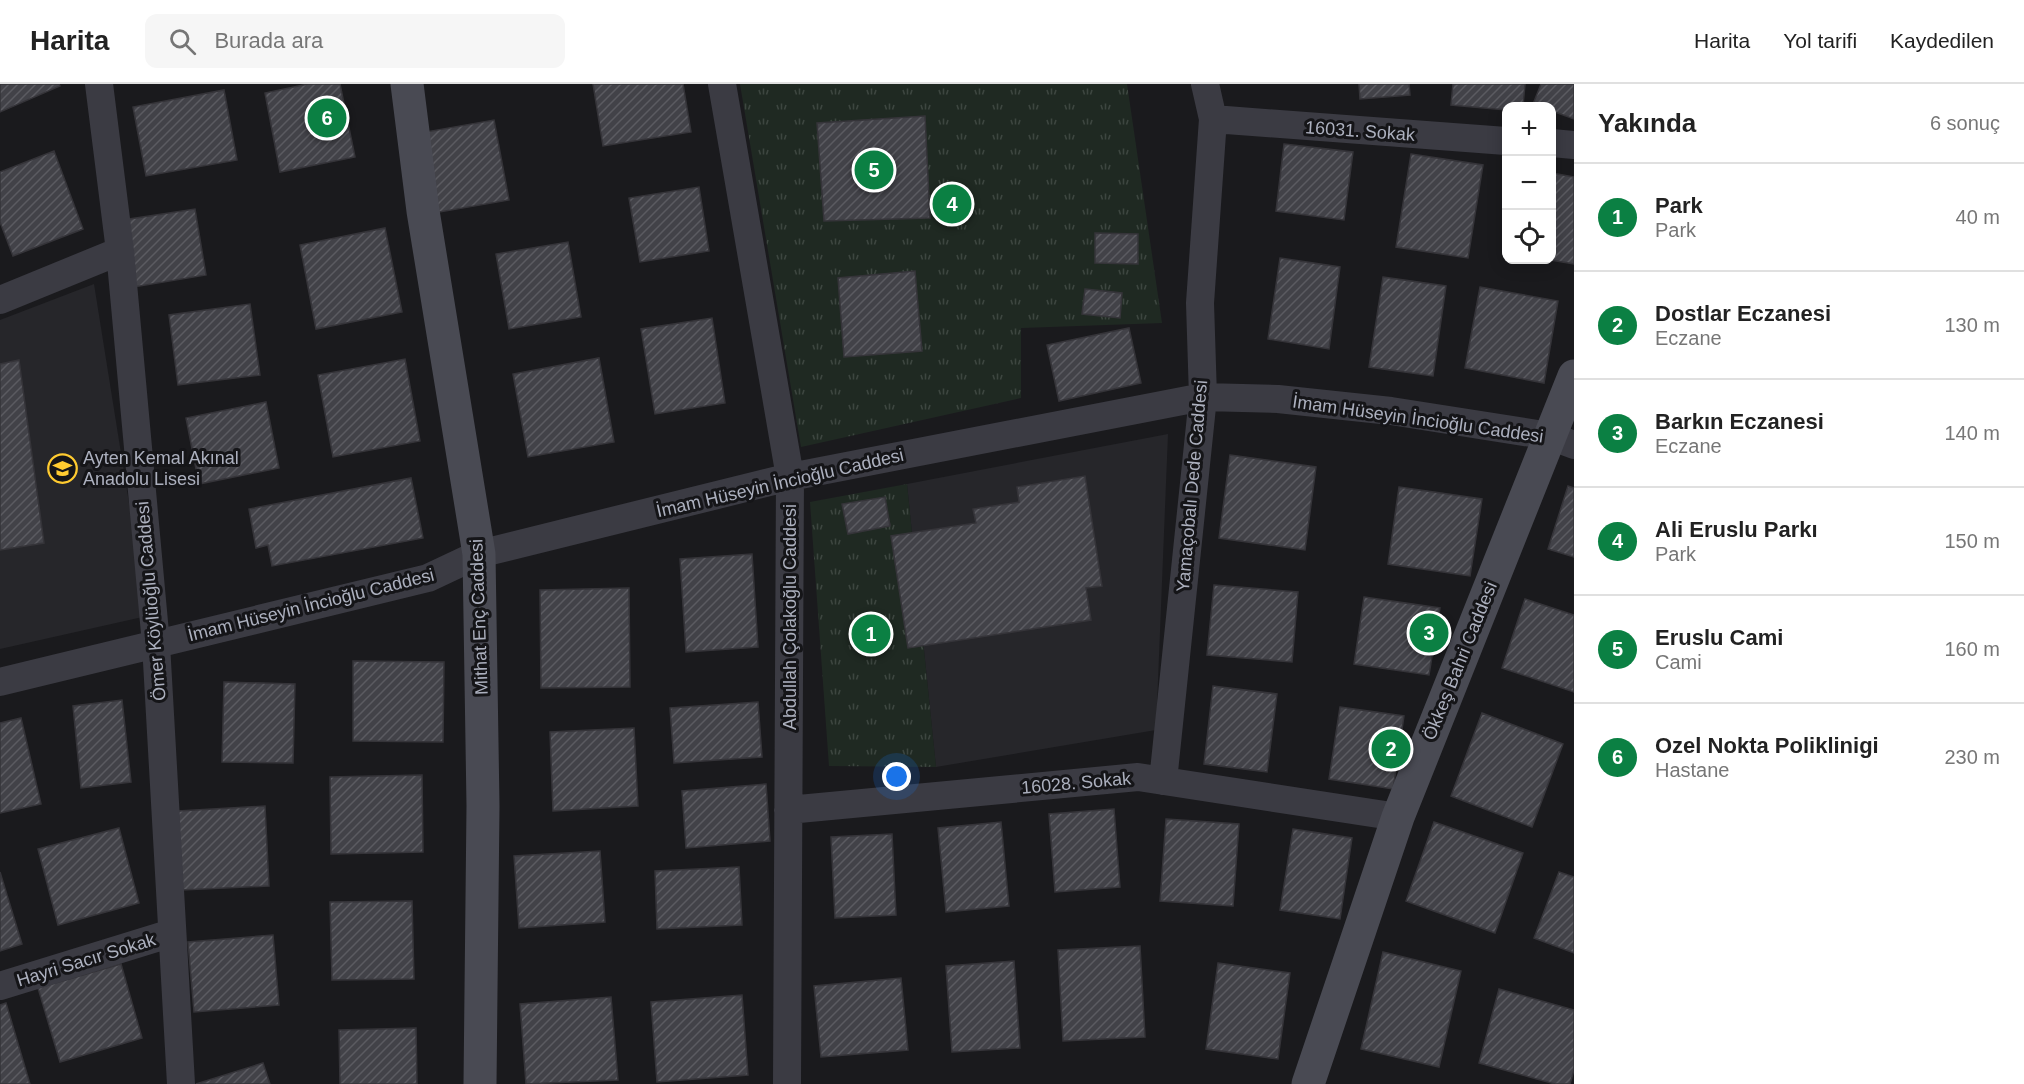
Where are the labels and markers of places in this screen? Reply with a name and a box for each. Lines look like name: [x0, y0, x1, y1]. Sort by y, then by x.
pin: 6: [308, 96, 346, 141]
pin: 5: [854, 148, 894, 193]
pin: 4: [932, 182, 972, 226]
place label: Ayten Kemal Akınal Anadolu Lisesi: [83, 448, 239, 489]
school or university icon: Ayten Kemal Akınal Anadolu Lisesi: [46, 452, 78, 484]
pin: 3: [1410, 610, 1448, 656]
pin: 1: [852, 612, 890, 656]
pin: 2: [1372, 726, 1410, 772]

